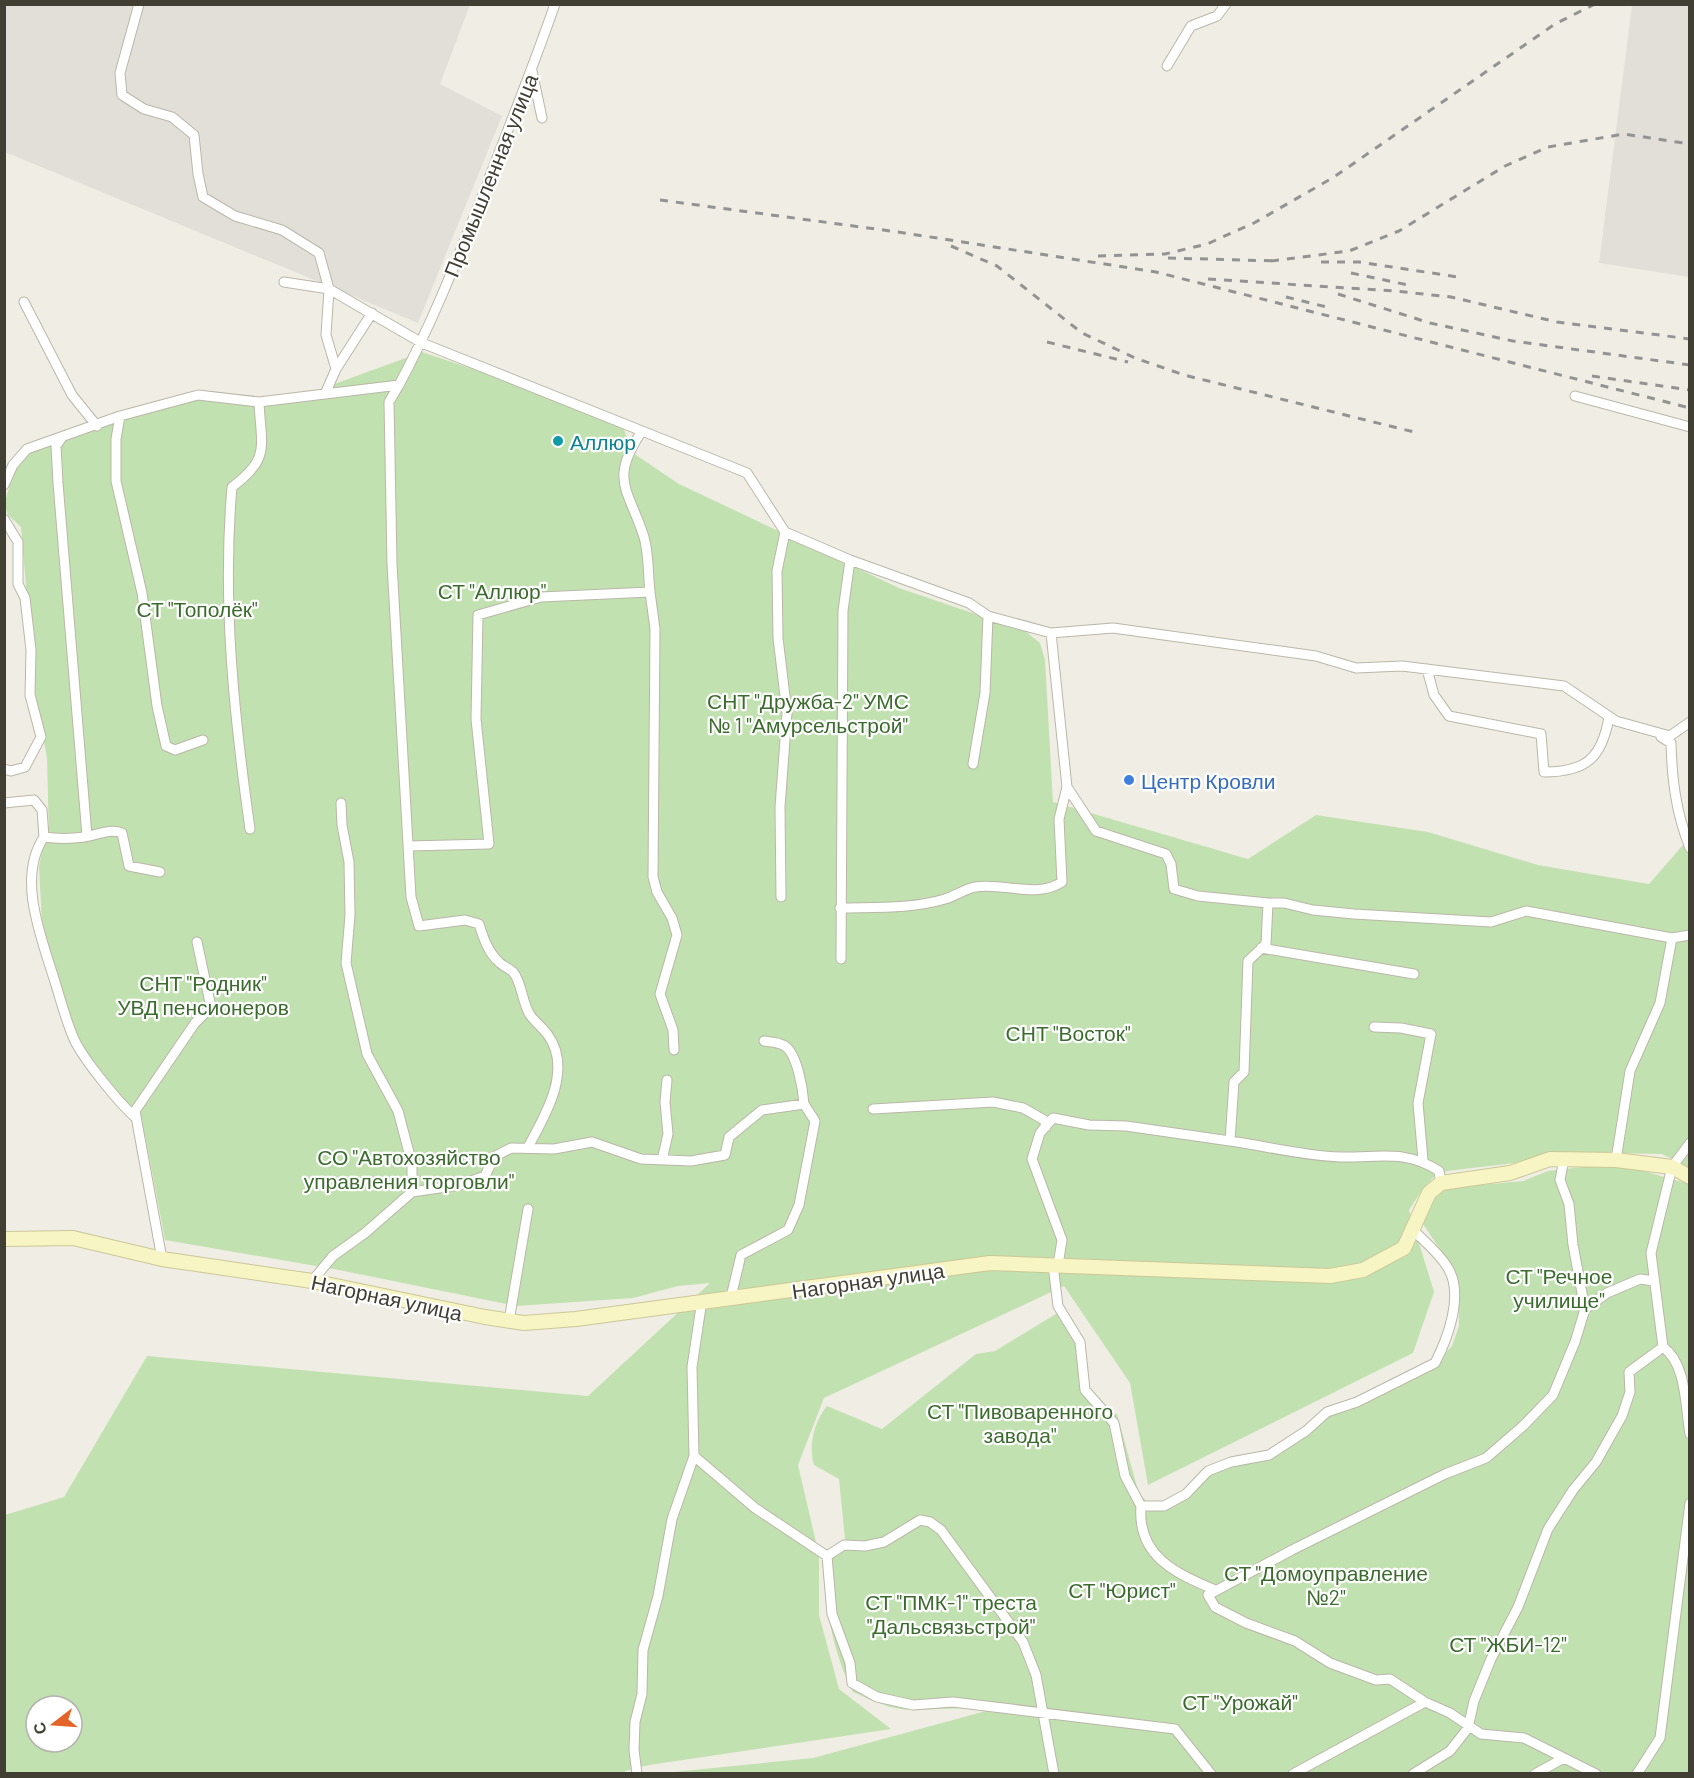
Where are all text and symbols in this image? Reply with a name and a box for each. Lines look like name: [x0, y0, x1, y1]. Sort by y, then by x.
street label: Промышленная улица: [438, 69, 542, 280]
place label: Аллюр: [570, 429, 636, 454]
marker: Аллюр: [551, 434, 565, 448]
park label: СТ "Аллюр": [438, 578, 546, 603]
park label: СТ "Тополёк": [136, 596, 258, 621]
park label: СНТ "Дружба-2" УМС № 1 "Амурсельстрой": [707, 688, 909, 737]
place label: Центр Кровли: [1141, 768, 1276, 793]
marker: Центр Кровли: [1122, 773, 1136, 787]
park label: СНТ "Родник" УВД пенсионеров: [117, 970, 289, 1019]
park label: СНТ "Восток": [1006, 1020, 1130, 1045]
park label: СО "Автохозяйство управления торговли": [304, 1144, 514, 1193]
street label: Нагорная улица: [790, 1257, 946, 1303]
park label: СТ "Речное училище": [1506, 1263, 1612, 1312]
street label: Нагорная улица: [309, 1269, 465, 1325]
park label: СТ "Пивоваренного завода": [927, 1398, 1113, 1447]
park label: СТ "Домоуправление №2": [1224, 1560, 1428, 1609]
park label: СТ "Юрист": [1068, 1577, 1176, 1602]
park label: СТ "ПМК-1" треста "Дальсвязьстрой": [865, 1589, 1037, 1638]
park label: СТ "ЖБИ-12": [1449, 1631, 1567, 1656]
park label: СТ "Урожай": [1182, 1689, 1298, 1714]
north arrow: [24, 1694, 84, 1754]
text: С: [28, 1720, 50, 1737]

